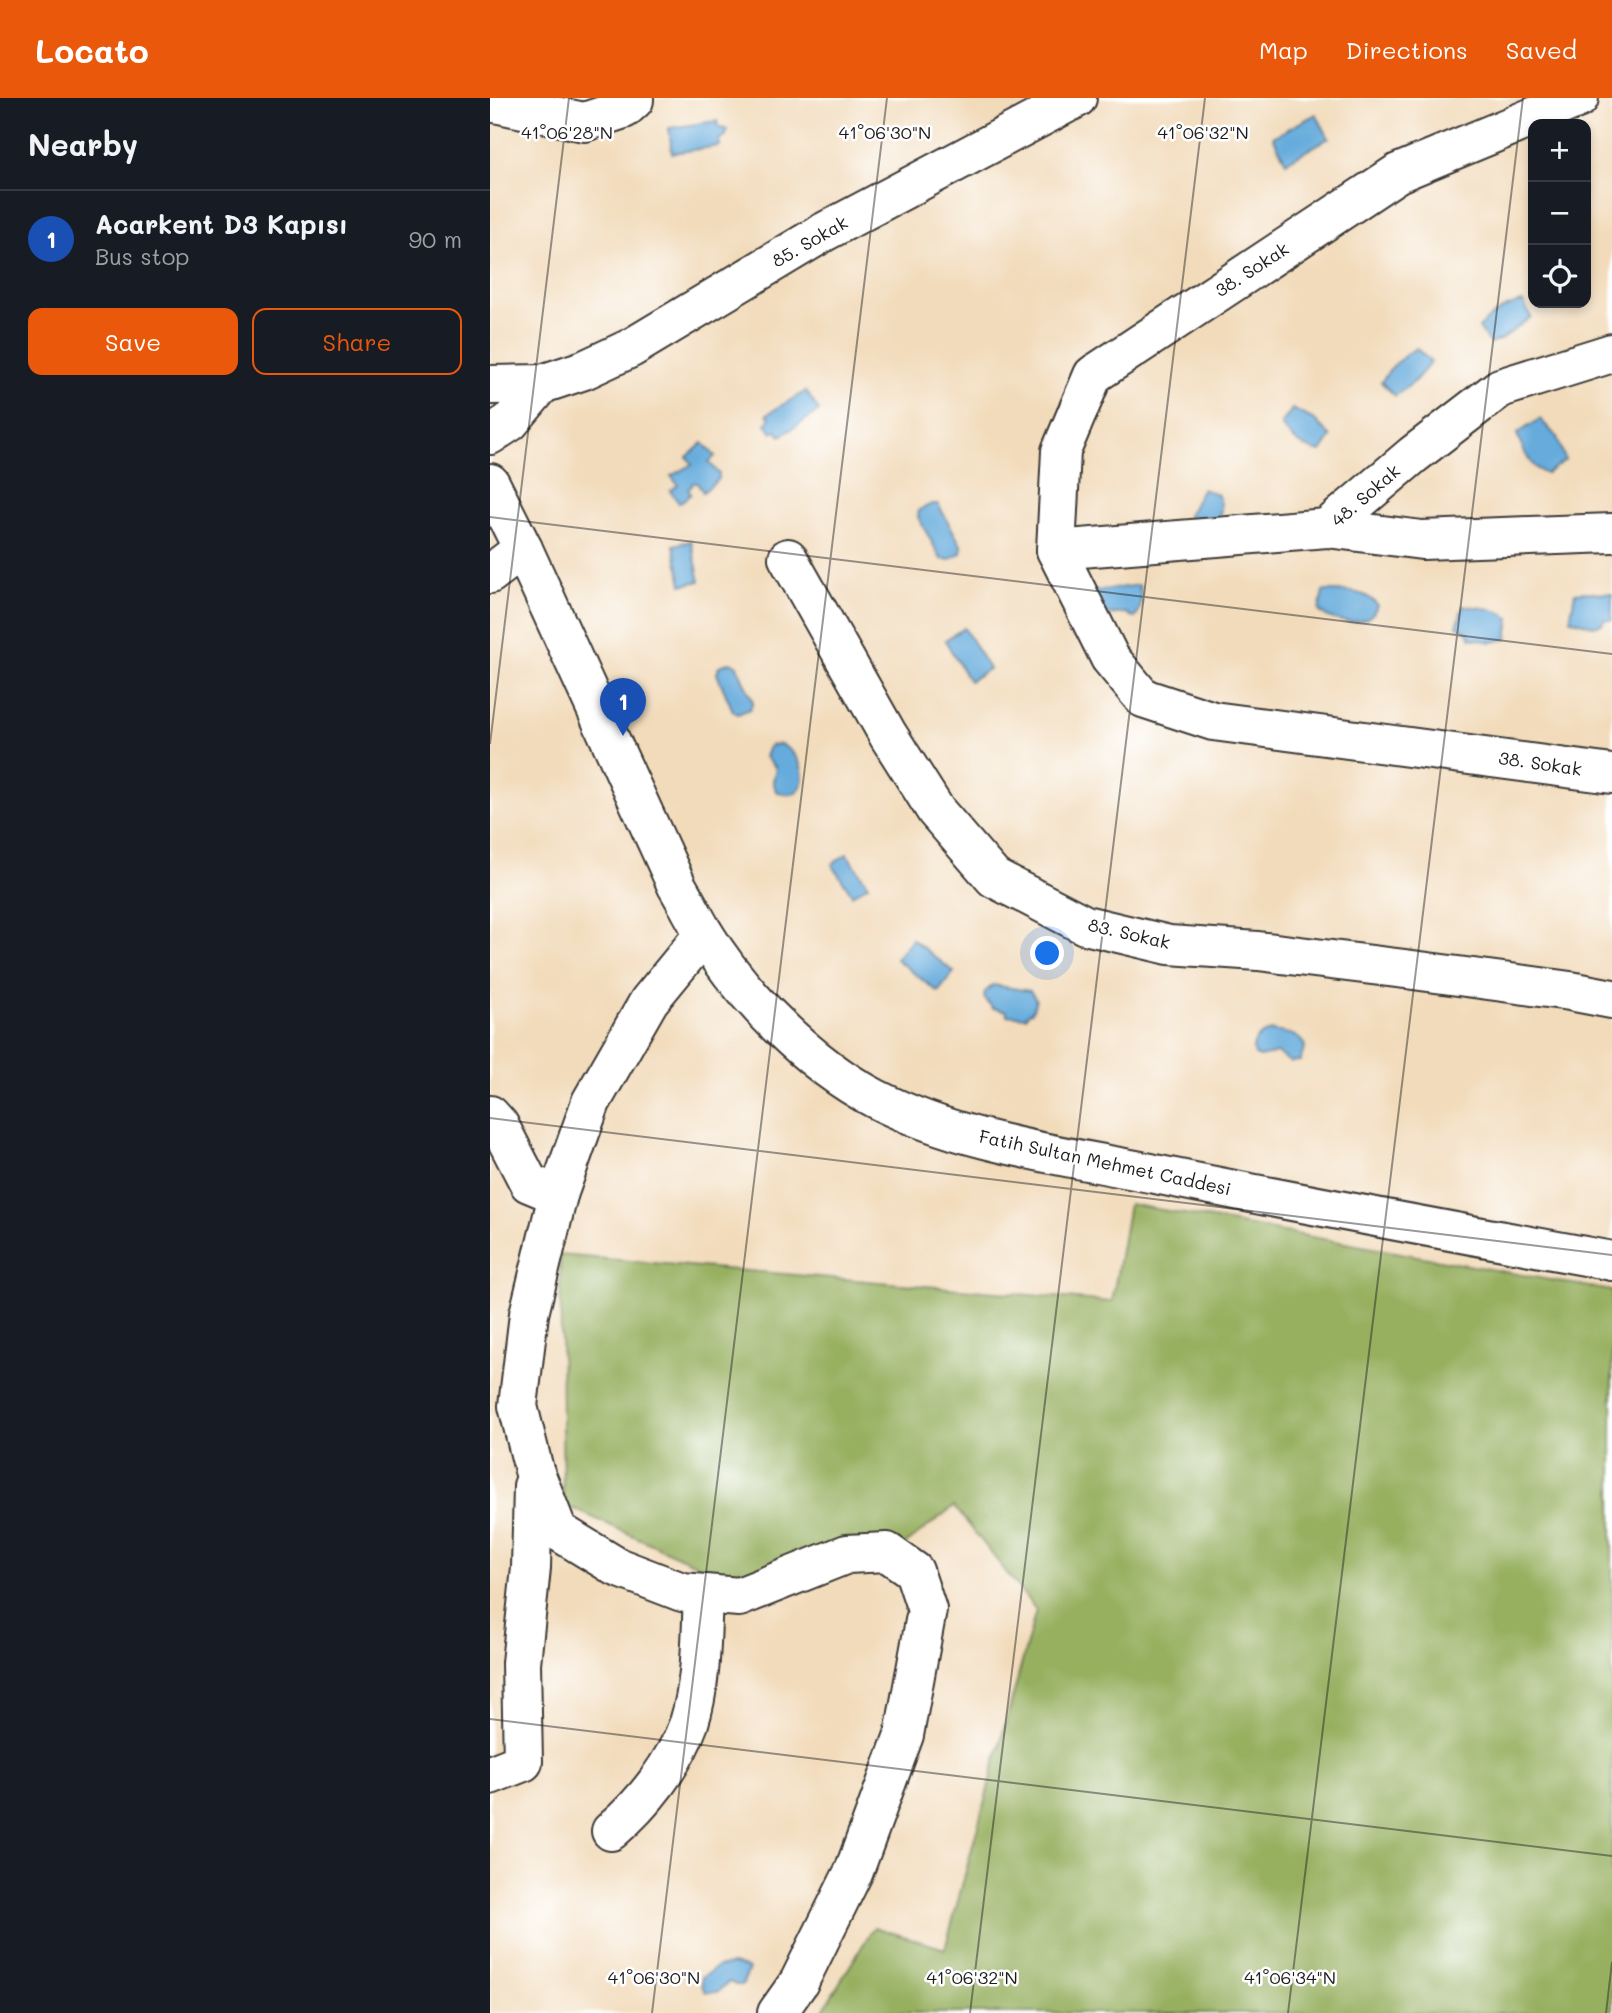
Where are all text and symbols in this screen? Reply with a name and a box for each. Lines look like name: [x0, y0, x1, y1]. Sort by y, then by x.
text: Locato: [35, 28, 149, 71]
text: Map: [1259, 34, 1308, 65]
text: Directions: [1346, 34, 1468, 65]
text: Saved: [1506, 34, 1577, 65]
map controls: [1528, 119, 1591, 308]
button: +: [1528, 119, 1591, 182]
text: 41°06'28"N: [521, 120, 613, 144]
text: 41°06'30"N: [839, 120, 931, 144]
text: 41°06'32"N: [1157, 120, 1249, 144]
text: Nearby: [28, 124, 138, 164]
button: −: [1528, 182, 1591, 245]
text: Acarkent D3 Kapısı: [95, 207, 348, 241]
street label: 85. Sokak: [767, 210, 852, 272]
text: 1: [46, 224, 56, 254]
text: 90 m: [409, 224, 462, 254]
street label: 38. Sokak: [1210, 236, 1293, 302]
text: Bus stop: [95, 241, 190, 271]
button: locate: [1528, 245, 1591, 308]
button: Save: [28, 308, 238, 375]
button: Share: [252, 308, 462, 375]
street label: 48. Sokak: [1326, 459, 1405, 532]
pin: 1: [600, 678, 646, 736]
street label: 38. Sokak: [1497, 745, 1583, 781]
street label: 83. Sokak: [1086, 912, 1173, 954]
your location: [1030, 936, 1064, 970]
street label: Fatih Sultan Mehmet Caddesi: [977, 1124, 1233, 1200]
text: 41°06'30"N: [608, 1965, 700, 1989]
text: 41°06'32"N: [926, 1965, 1018, 1989]
text: 41°06'34"N: [1244, 1965, 1336, 1989]

